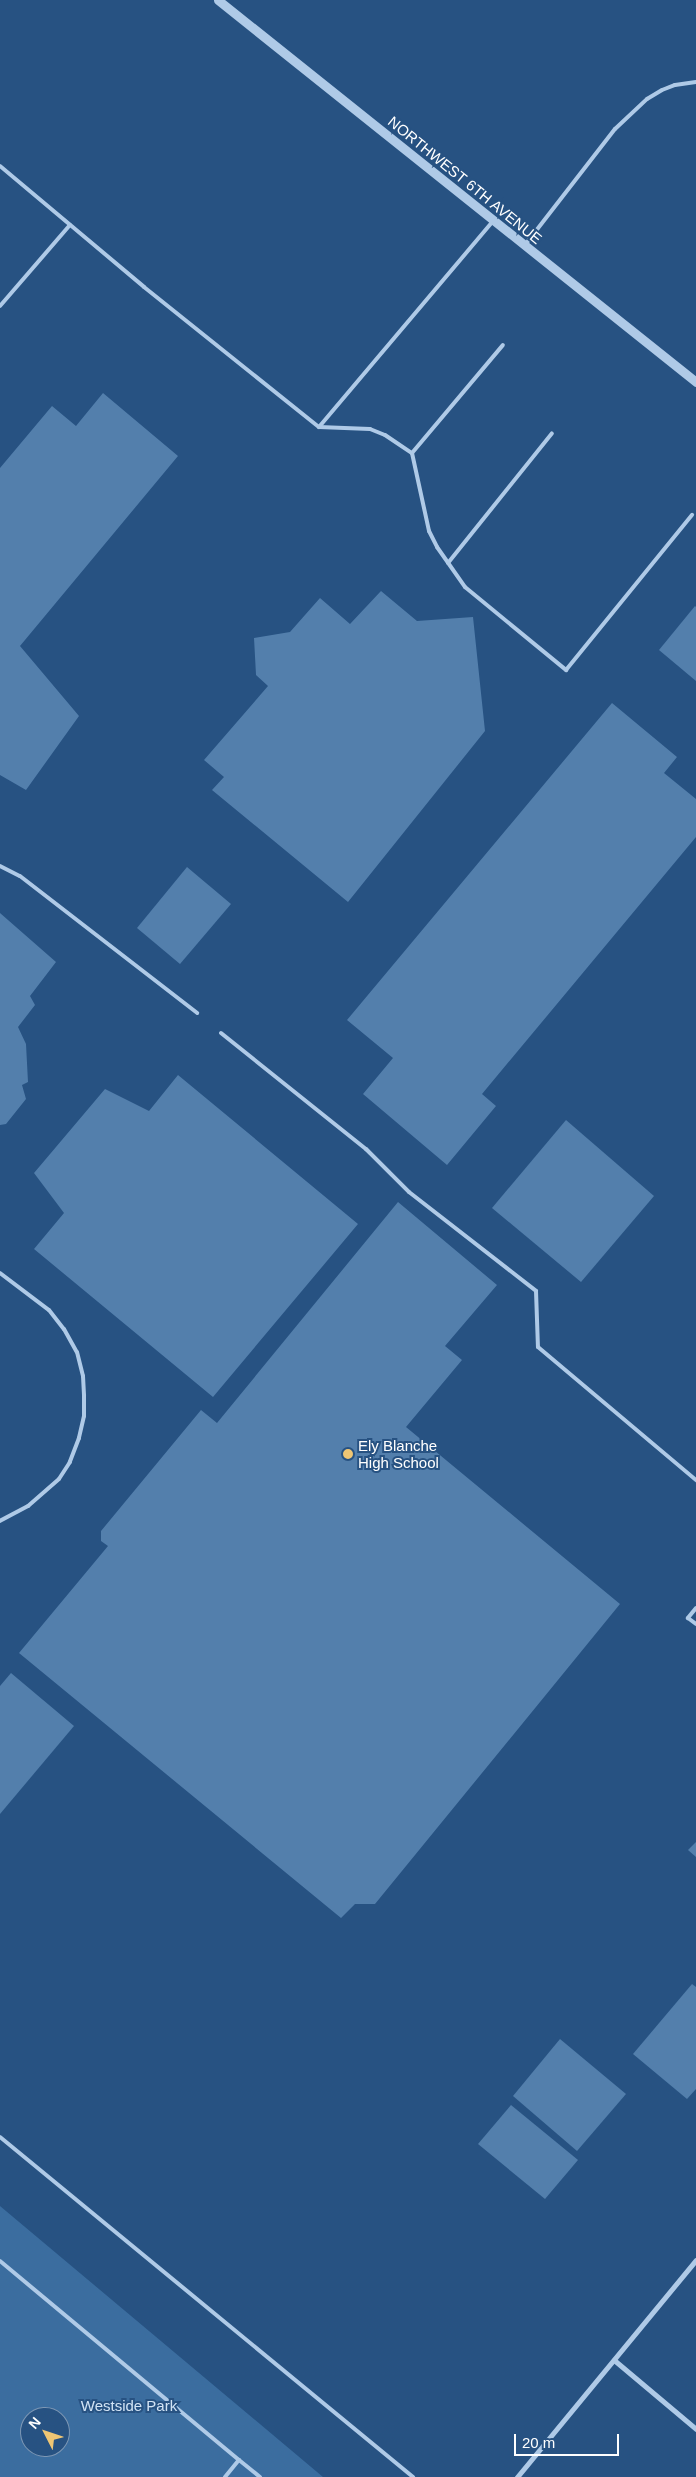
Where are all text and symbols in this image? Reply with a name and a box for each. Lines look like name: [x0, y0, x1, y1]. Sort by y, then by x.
street label: NORTHWEST 6TH AVENUE: [384, 112, 546, 248]
place label: Ely Blanche High School: [358, 1436, 439, 1471]
marker: Ely Blanche High School: [342, 1448, 354, 1460]
park label: Westside Park: [81, 2397, 177, 2415]
north arrow: [20, 2407, 70, 2457]
text: N: [25, 2414, 44, 2432]
scale bar: [516, 2424, 621, 2456]
text: 20 m: [522, 2434, 555, 2451]

